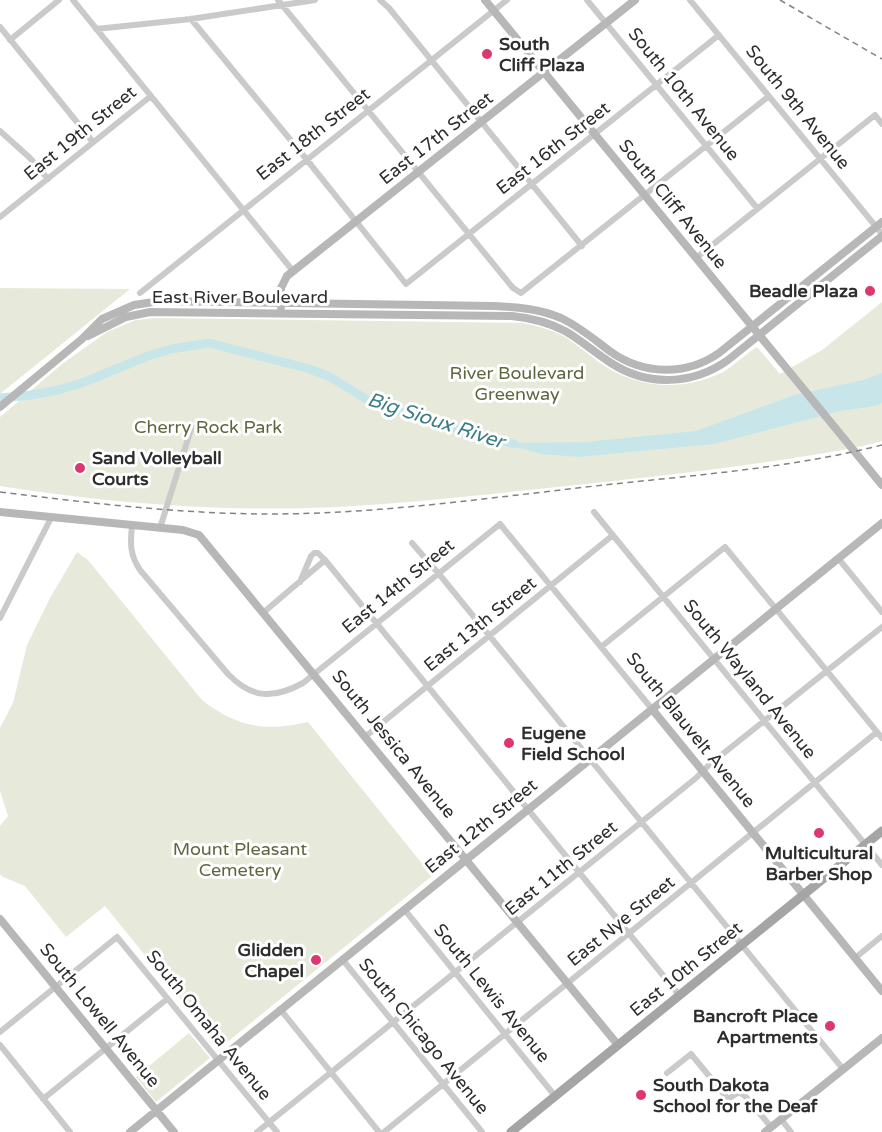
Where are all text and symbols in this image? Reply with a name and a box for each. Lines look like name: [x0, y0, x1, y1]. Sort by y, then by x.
street label: South 10th Avenue: [624, 23, 744, 165]
place label: South Cliff Plaza: [499, 33, 585, 76]
street label: South 9th Avenue: [741, 40, 855, 174]
marker: South Cliff Plaza: [480, 47, 494, 61]
street label: East 19th Street: [19, 81, 141, 185]
street label: East 18th Street: [252, 83, 374, 185]
street label: East 17th Street: [375, 87, 497, 189]
street label: East 16th Street: [492, 97, 614, 199]
street label: South Cliff Avenue: [614, 135, 732, 273]
place label: Beadle Plaza: [749, 280, 858, 302]
marker: Beadle Plaza: [863, 284, 877, 298]
street label: East River Boulevard: [152, 286, 328, 308]
park label: River Boulevard Greenway: [450, 362, 584, 405]
water label: Big Sioux River: [364, 388, 509, 455]
park label: Cherry Rock Park: [134, 416, 282, 438]
place label: Sand Volleyball Courts: [92, 447, 222, 490]
marker: Sand Volleyball Courts: [73, 461, 87, 475]
street label: East 14th Street: [337, 534, 459, 638]
street label: East 13th Street: [419, 572, 541, 676]
street label: South Wayland Avenue: [679, 595, 821, 763]
street label: South Blauvelt Avenue: [622, 648, 760, 812]
street label: South Jessica Avenue: [327, 665, 461, 823]
place label: Eugene Field School: [521, 722, 625, 765]
marker: Eugene Field School: [502, 736, 516, 750]
street label: East 12th Street: [420, 774, 542, 878]
street label: East 11th Street: [500, 816, 622, 920]
marker: Multicultural Barber Shop: [812, 826, 826, 840]
park label: Mount Pleasant Cemetery: [173, 838, 307, 881]
place label: Multicultural Barber Shop: [765, 842, 873, 885]
street label: East Nye Street: [563, 871, 679, 971]
street label: East 10th Street: [625, 917, 747, 1021]
street label: South Lewis Avenue: [429, 919, 555, 1067]
street label: South Lowell Avenue: [35, 938, 165, 1092]
place label: Glidden Chapel: [238, 939, 304, 982]
street label: South Omaha Avenue: [142, 945, 276, 1105]
marker: Glidden Chapel: [309, 953, 323, 967]
street label: South Chicago Avenue: [354, 953, 494, 1119]
place label: Bancroft Place Apartments: [693, 1005, 818, 1048]
marker: Bancroft Place Apartments: [823, 1019, 837, 1033]
place label: South Dakota School for the Deaf: [653, 1074, 819, 1117]
marker: South Dakota School for the Deaf: [634, 1088, 648, 1102]

